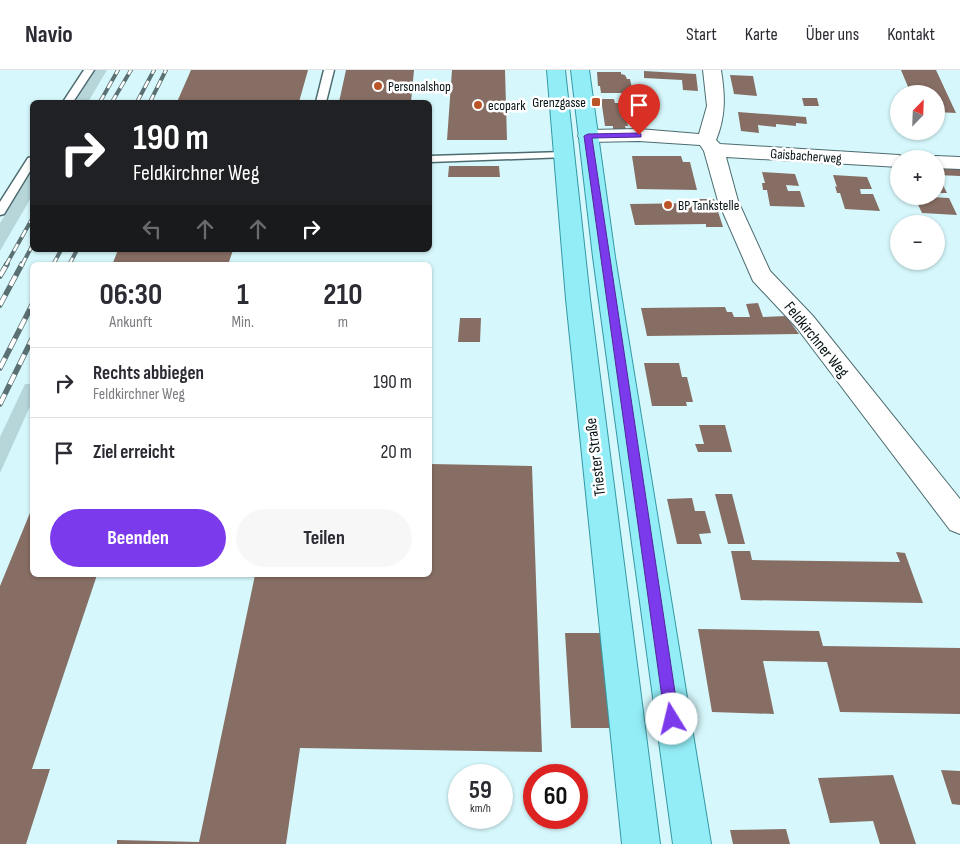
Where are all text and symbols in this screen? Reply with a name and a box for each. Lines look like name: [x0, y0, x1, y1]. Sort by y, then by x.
text: Navio: [25, 20, 73, 49]
text: Start: [686, 24, 717, 45]
text: Karte: [745, 24, 778, 45]
text: Über uns: [806, 24, 859, 45]
text: Kontakt: [887, 24, 935, 45]
place label: Personalshop: [388, 78, 451, 95]
marker: Personalshop: [372, 80, 384, 92]
pin: [618, 84, 660, 135]
north arrow: [890, 85, 945, 140]
map controls: [890, 85, 945, 270]
icon: arrive: [625, 91, 653, 119]
place label: Grenzgasse: [532, 94, 586, 111]
marker: Grenzgasse: [590, 96, 602, 108]
place label: ecopark: [488, 97, 526, 114]
marker: ecopark: [472, 99, 484, 111]
text: 190 m: [133, 117, 209, 160]
icon: right: [50, 120, 115, 185]
street label: Gaisbacherweg: [770, 145, 843, 167]
button: +: [890, 150, 945, 205]
text: Feldkirchner Weg: [133, 160, 259, 187]
place label: BP Tankstelle: [678, 197, 739, 214]
marker: BP Tankstelle: [662, 199, 674, 211]
icon: left: [138, 215, 166, 243]
icon: ahead: [191, 215, 219, 243]
icon: ahead: [244, 215, 272, 243]
icon: right: [297, 215, 325, 243]
button: −: [890, 215, 945, 270]
text: 06:30: [99, 277, 162, 313]
text: 1: [237, 277, 249, 313]
text: 210: [323, 277, 363, 313]
street label: Feldkirchner Weg: [780, 298, 852, 382]
text: Ankunft: [109, 313, 152, 332]
text: Min.: [232, 313, 254, 332]
text: m: [338, 313, 348, 332]
text: Rechts abbiegen: [93, 362, 204, 385]
icon: right: [50, 369, 78, 397]
text: 190 m: [373, 371, 412, 394]
text: Feldkirchner Weg: [93, 385, 185, 404]
street label: Triester Straße: [582, 417, 610, 497]
icon: arrive: [50, 439, 78, 467]
text: Ziel erreicht: [93, 441, 175, 464]
text: 20 m: [380, 441, 412, 464]
button: Beenden: [50, 509, 226, 567]
button: Teilen: [236, 509, 412, 567]
position arrow: [645, 692, 697, 744]
speed limit sign: 60: [523, 764, 588, 829]
text: 59: [469, 775, 492, 806]
text: km/h: [470, 801, 491, 816]

